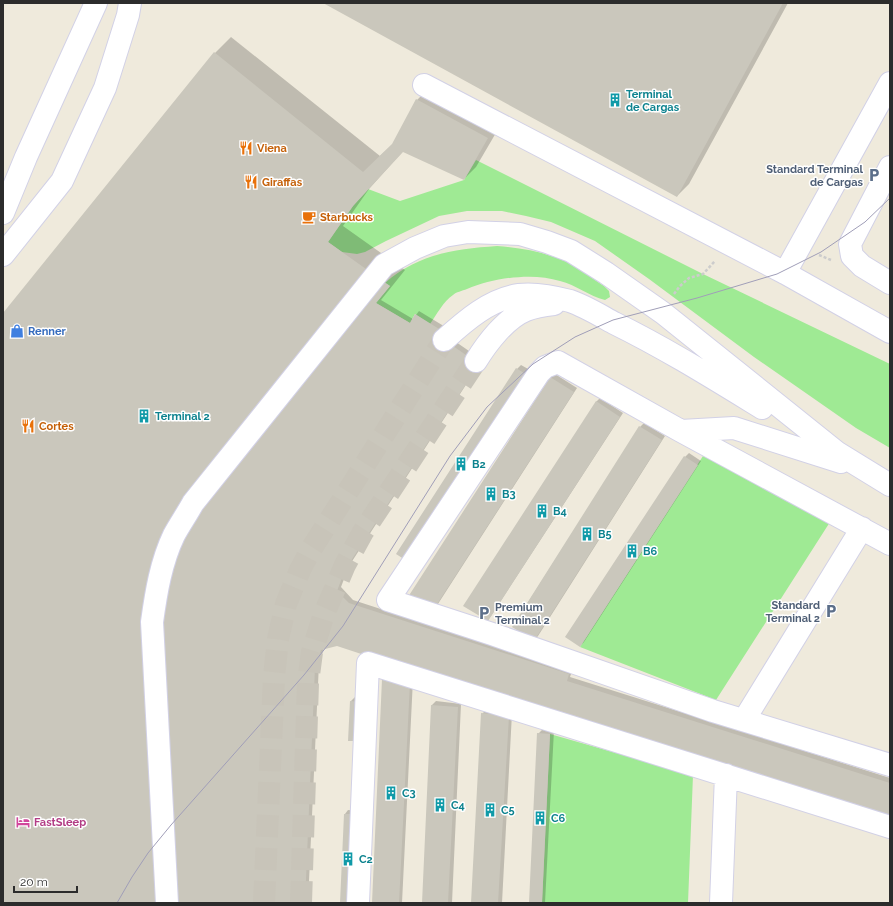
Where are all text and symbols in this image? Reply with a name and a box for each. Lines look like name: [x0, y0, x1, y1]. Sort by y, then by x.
place label: Terminal de Cargas: [626, 88, 680, 114]
building icon: Terminal de Cargas: [607, 92, 623, 108]
restaurant icon: Viena: [238, 140, 254, 156]
place label: Viena: [257, 142, 287, 155]
place label: Standard Terminal de Cargas: [766, 163, 864, 189]
parking icon: Standard Terminal de Cargas: [866, 167, 882, 183]
restaurant icon: Giraffas: [243, 174, 259, 190]
place label: Giraffas: [262, 176, 303, 189]
cafe icon: Starbucks: [301, 209, 317, 225]
place label: Starbucks: [320, 211, 373, 224]
shop icon: Renner: [9, 323, 25, 339]
place label: Renner: [28, 325, 67, 338]
building icon: Terminal 2: [136, 408, 152, 424]
place label: Terminal 2: [155, 410, 210, 423]
restaurant icon: Cortes: [20, 418, 36, 434]
place label: Cortes: [39, 420, 74, 433]
building icon: B2: [453, 456, 469, 472]
place label: B2: [472, 458, 486, 471]
building icon: B3: [483, 486, 499, 502]
place label: B3: [502, 488, 516, 501]
building icon: B4: [534, 503, 550, 519]
place label: B4: [553, 505, 567, 518]
building icon: B5: [579, 526, 595, 542]
place label: B5: [598, 528, 612, 541]
building icon: B6: [624, 543, 640, 559]
place label: B6: [643, 545, 657, 558]
place label: Standard Terminal 2: [765, 599, 820, 625]
place label: Premium Terminal 2: [495, 601, 550, 627]
parking icon: Standard Terminal 2: [823, 603, 839, 619]
parking icon: Premium Terminal 2: [476, 605, 492, 621]
building icon: C3: [383, 785, 399, 801]
place label: C3: [402, 787, 416, 800]
building icon: C4: [432, 797, 448, 813]
place label: C4: [451, 799, 465, 812]
building icon: C5: [482, 802, 498, 818]
place label: C5: [501, 804, 515, 817]
building icon: C6: [532, 810, 548, 826]
place label: C6: [551, 812, 566, 825]
hotel icon: FastSleep: [15, 814, 31, 830]
place label: FastSleep: [34, 816, 86, 829]
building icon: C2: [340, 851, 356, 867]
place label: C2: [359, 853, 373, 866]
scale bar: [14, 868, 77, 894]
text: 20 m: [20, 875, 48, 889]

